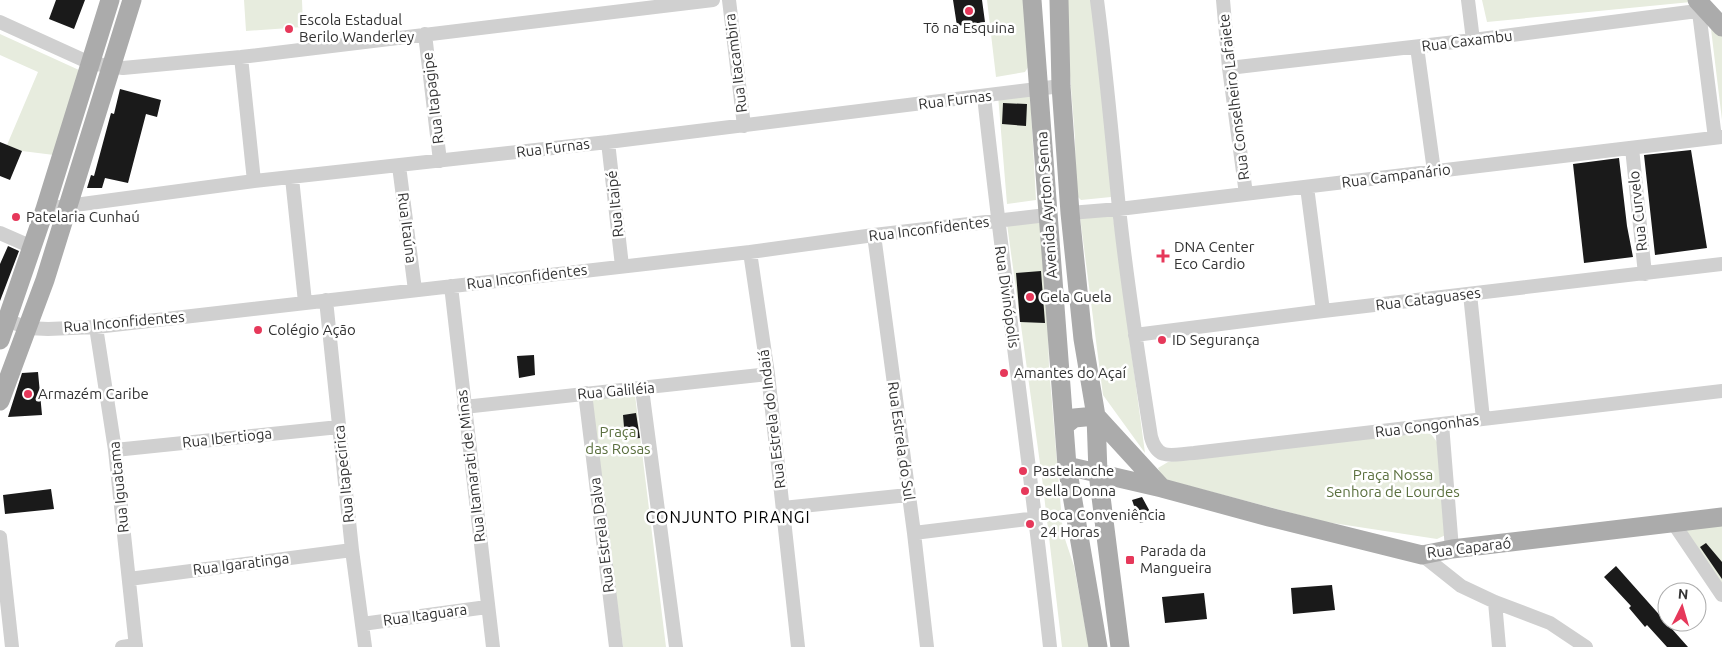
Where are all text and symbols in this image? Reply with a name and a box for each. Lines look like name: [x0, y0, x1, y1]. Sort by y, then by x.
marker: Tō na Esquina: [963, 5, 975, 17]
place label: Escola Estadual Berilo Wanderley: [299, 11, 414, 45]
street label: Rua Itacambira: [721, 12, 750, 114]
street label: Rua Conselheiro Lafaiete: [1215, 13, 1252, 181]
place label: Tō na Esquina: [923, 19, 1015, 36]
marker: Escola Estadual Berilo Wanderley: [283, 23, 295, 35]
street label: Rua Caxambu: [1420, 26, 1513, 55]
street label: Rua Itapagipe: [418, 51, 447, 145]
street label: Rua Furnas: [917, 87, 993, 112]
street label: Avenida Ayrton Senna: [1033, 131, 1060, 279]
street label: Rua Furnas: [515, 135, 591, 160]
street label: Rua Campanário: [1340, 160, 1451, 191]
street label: Rua Itaipé: [603, 170, 626, 238]
street label: Rua Curvelo: [1625, 170, 1650, 252]
street label: Rua Itaúna: [395, 192, 420, 264]
place label: Patelaria Cunhaú: [26, 208, 140, 225]
marker: Patelaria Cunhaú: [10, 211, 22, 223]
street label: Rua Inconfidentes: [868, 213, 990, 244]
place label: DNA Center Eco Cardio: [1174, 238, 1255, 272]
street label: Rua Divinópolis: [992, 245, 1023, 349]
marker: DNA Center Eco Cardio: [1156, 249, 1170, 263]
street label: Rua Inconfidentes: [466, 261, 588, 292]
street label: Rua Cataguases: [1374, 284, 1481, 313]
place label: Gela Guela: [1040, 288, 1112, 305]
marker: Gela Guela: [1024, 291, 1036, 303]
street label: Rua Inconfidentes: [63, 308, 185, 335]
place label: Colégio Ação: [268, 321, 356, 338]
marker: Colégio Ação: [252, 324, 264, 336]
place label: ID Segurança: [1172, 331, 1260, 348]
marker: ID Segurança: [1156, 334, 1168, 346]
street label: Rua Estrela do Indaiá: [755, 348, 788, 490]
place label: Amantes do Açaí: [1014, 364, 1126, 381]
marker: Amantes do Açaí: [998, 367, 1010, 379]
street label: Rua Galiléia: [576, 379, 655, 402]
street label: Rua Estrela do Sul: [885, 380, 918, 502]
place label: Armazém Caribe: [38, 385, 149, 402]
marker: Armazém Caribe: [22, 388, 34, 400]
street label: Rua Itamarati de Minas: [453, 389, 488, 543]
street label: Rua Congonhas: [1374, 411, 1480, 440]
park label: Praça das Rosas: [585, 423, 651, 457]
street label: Rua Ibertioga: [181, 424, 273, 451]
street label: Rua Itapecirica: [330, 424, 357, 524]
street label: Rua Iguatama: [105, 440, 132, 534]
place label: Pastelanche: [1033, 462, 1114, 479]
marker: Pastelanche: [1017, 465, 1029, 477]
park label: Praça Nossa Senhora de Lourdes: [1326, 466, 1460, 500]
street label: Rua Estrela Dalva: [586, 476, 617, 594]
place label: Bella Donna: [1035, 482, 1116, 499]
marker: Bella Donna: [1019, 485, 1031, 497]
place label: Boca Conveniência 24 Horas: [1040, 506, 1166, 540]
district label: CONJUNTO PIRANGI: [645, 508, 811, 526]
marker: Boca Conveniência 24 Horas: [1024, 518, 1036, 530]
street label: Rua Caparaó: [1426, 534, 1512, 561]
place label: Parada da Mangueira: [1140, 542, 1212, 576]
street label: Rua Igaratinga: [192, 549, 290, 578]
marker: Parada da Mangueira: [1124, 554, 1136, 566]
north arrow: [1657, 582, 1707, 632]
text: N: [1677, 586, 1689, 602]
street label: Rua Itaguara: [382, 600, 468, 629]

